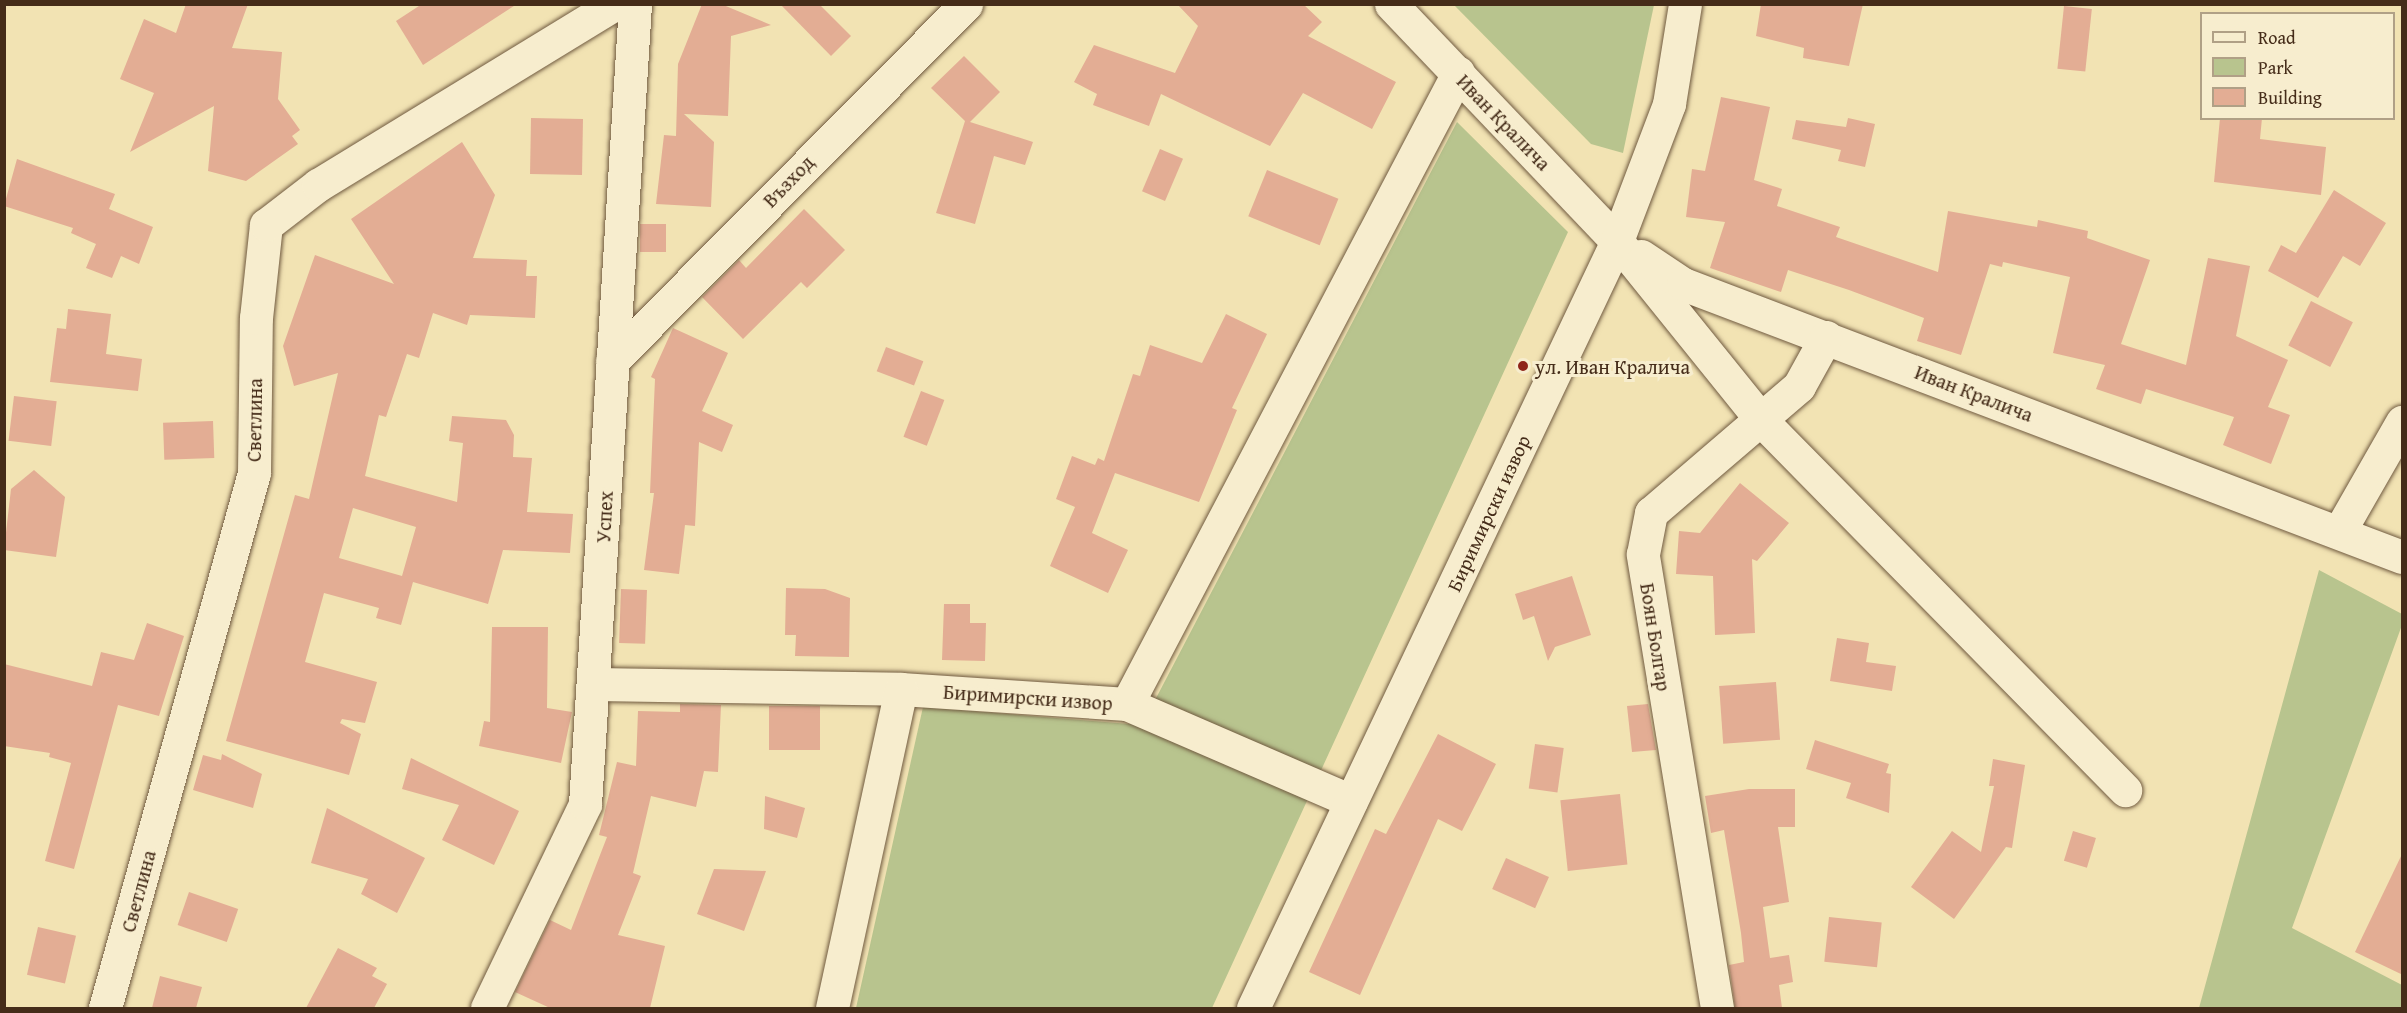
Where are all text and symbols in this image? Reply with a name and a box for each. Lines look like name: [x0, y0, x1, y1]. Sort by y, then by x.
legend: [2200, 12, 2395, 120]
text: Road: [2258, 24, 2296, 51]
text: Park: [2258, 54, 2293, 81]
street label: Иван Кралича: [1452, 69, 1556, 175]
text: Building: [2258, 84, 2322, 111]
street label: Възход: [757, 150, 819, 212]
place label: ул. Иван Кралича: [1535, 354, 1690, 378]
marker: ул. Иван Кралича: [1516, 359, 1530, 373]
street label: Иван Кралича: [1912, 359, 2036, 427]
street label: Светлина: [241, 378, 267, 462]
street label: Биримирски извор: [1441, 431, 1535, 595]
street label: Успех: [591, 490, 617, 544]
street label: Боян Болгар: [1636, 581, 1676, 693]
street label: Биримирски извор: [942, 679, 1114, 715]
street label: Светлина: [116, 847, 160, 935]

